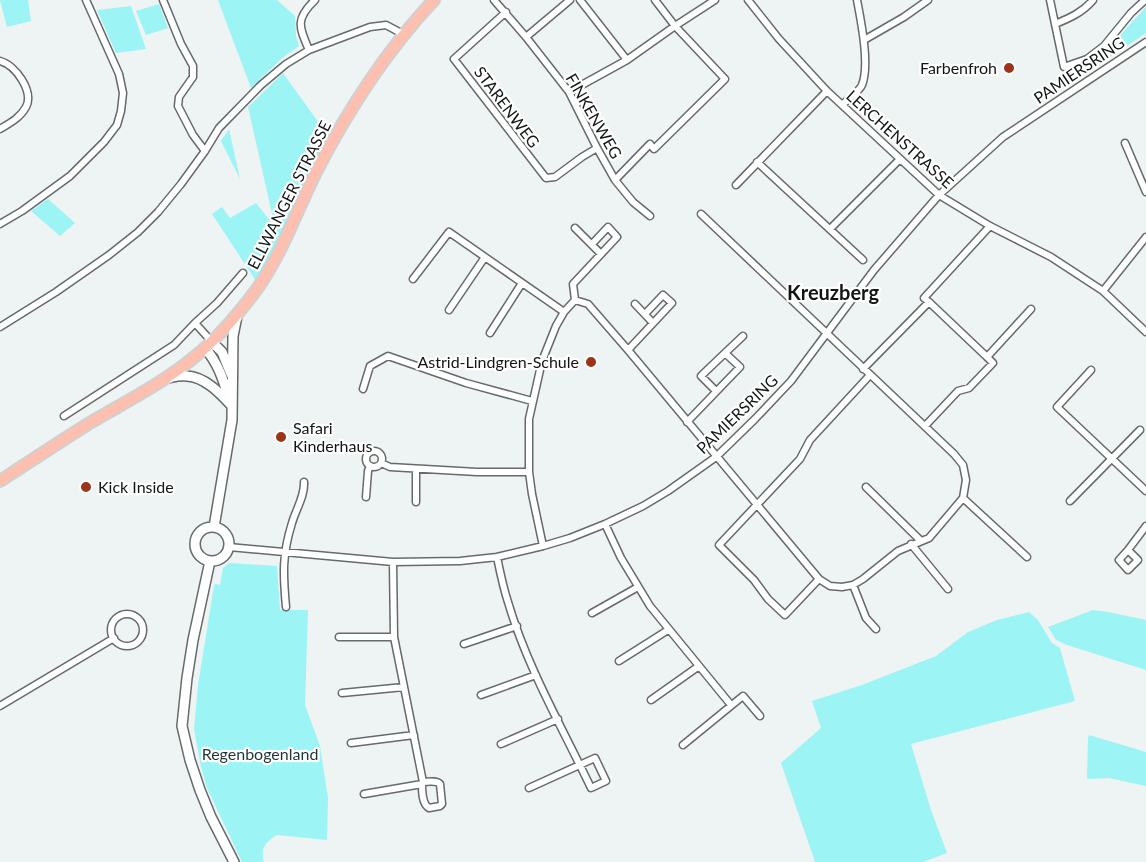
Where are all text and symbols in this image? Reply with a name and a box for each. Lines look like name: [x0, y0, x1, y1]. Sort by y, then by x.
street label: PAMIERSRING: [1030, 32, 1128, 107]
place label: Farbenfroh: [920, 58, 997, 77]
marker: Farbenfroh: [1002, 61, 1016, 75]
street label: STARENWEG: [471, 62, 544, 151]
street label: FINKENWEG: [562, 70, 626, 162]
street label: LERCHENSTRASSE: [843, 86, 958, 192]
street label: ELLWANGER STRASSE: [243, 117, 334, 272]
district label: Kreuzberg: [787, 280, 879, 304]
place label: Astrid-Lindgren-Schule: [418, 352, 579, 371]
marker: Astrid-Lindgren-Schule: [584, 355, 598, 369]
street label: PAMIERSRING: [692, 370, 781, 457]
place label: Safari Kinderhaus: [293, 418, 372, 455]
marker: Safari Kinderhaus: [274, 430, 288, 444]
place label: Kick Inside: [98, 477, 174, 496]
marker: Kick Inside: [79, 480, 93, 494]
park label: Regenbogenland: [202, 744, 318, 763]

